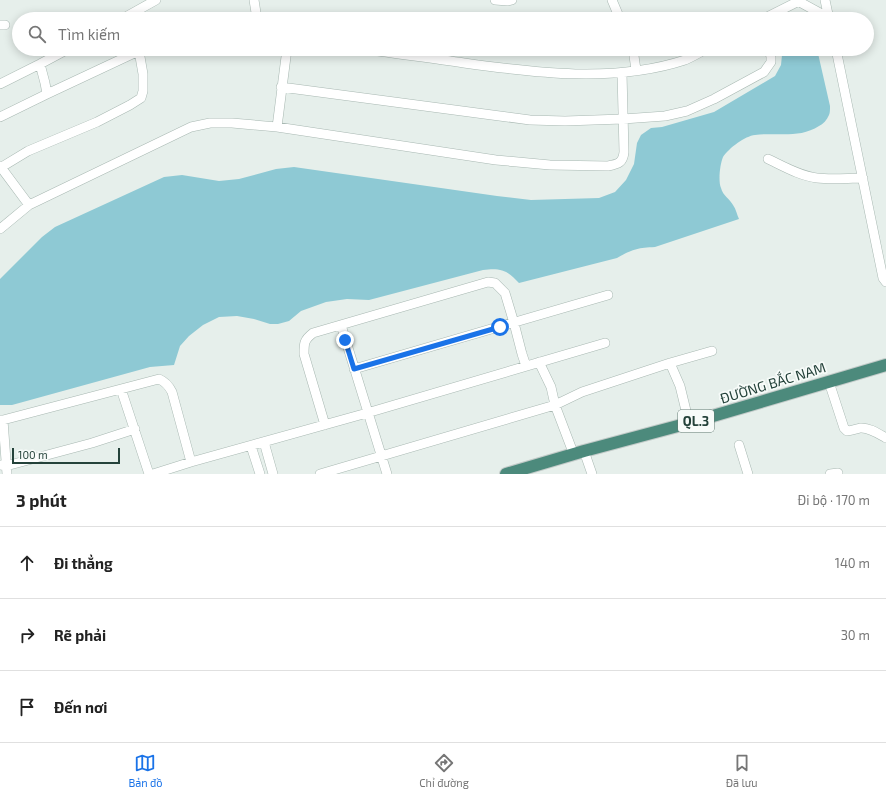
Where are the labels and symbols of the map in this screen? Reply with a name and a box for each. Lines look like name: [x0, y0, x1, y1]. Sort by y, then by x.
route start: [491, 318, 509, 336]
route end: [336, 331, 354, 349]
street label: ĐƯỜNG BẮC NAM: [718, 358, 828, 407]
road number: QL.3: [678, 410, 714, 432]
scale bar: [12, 446, 120, 465]

